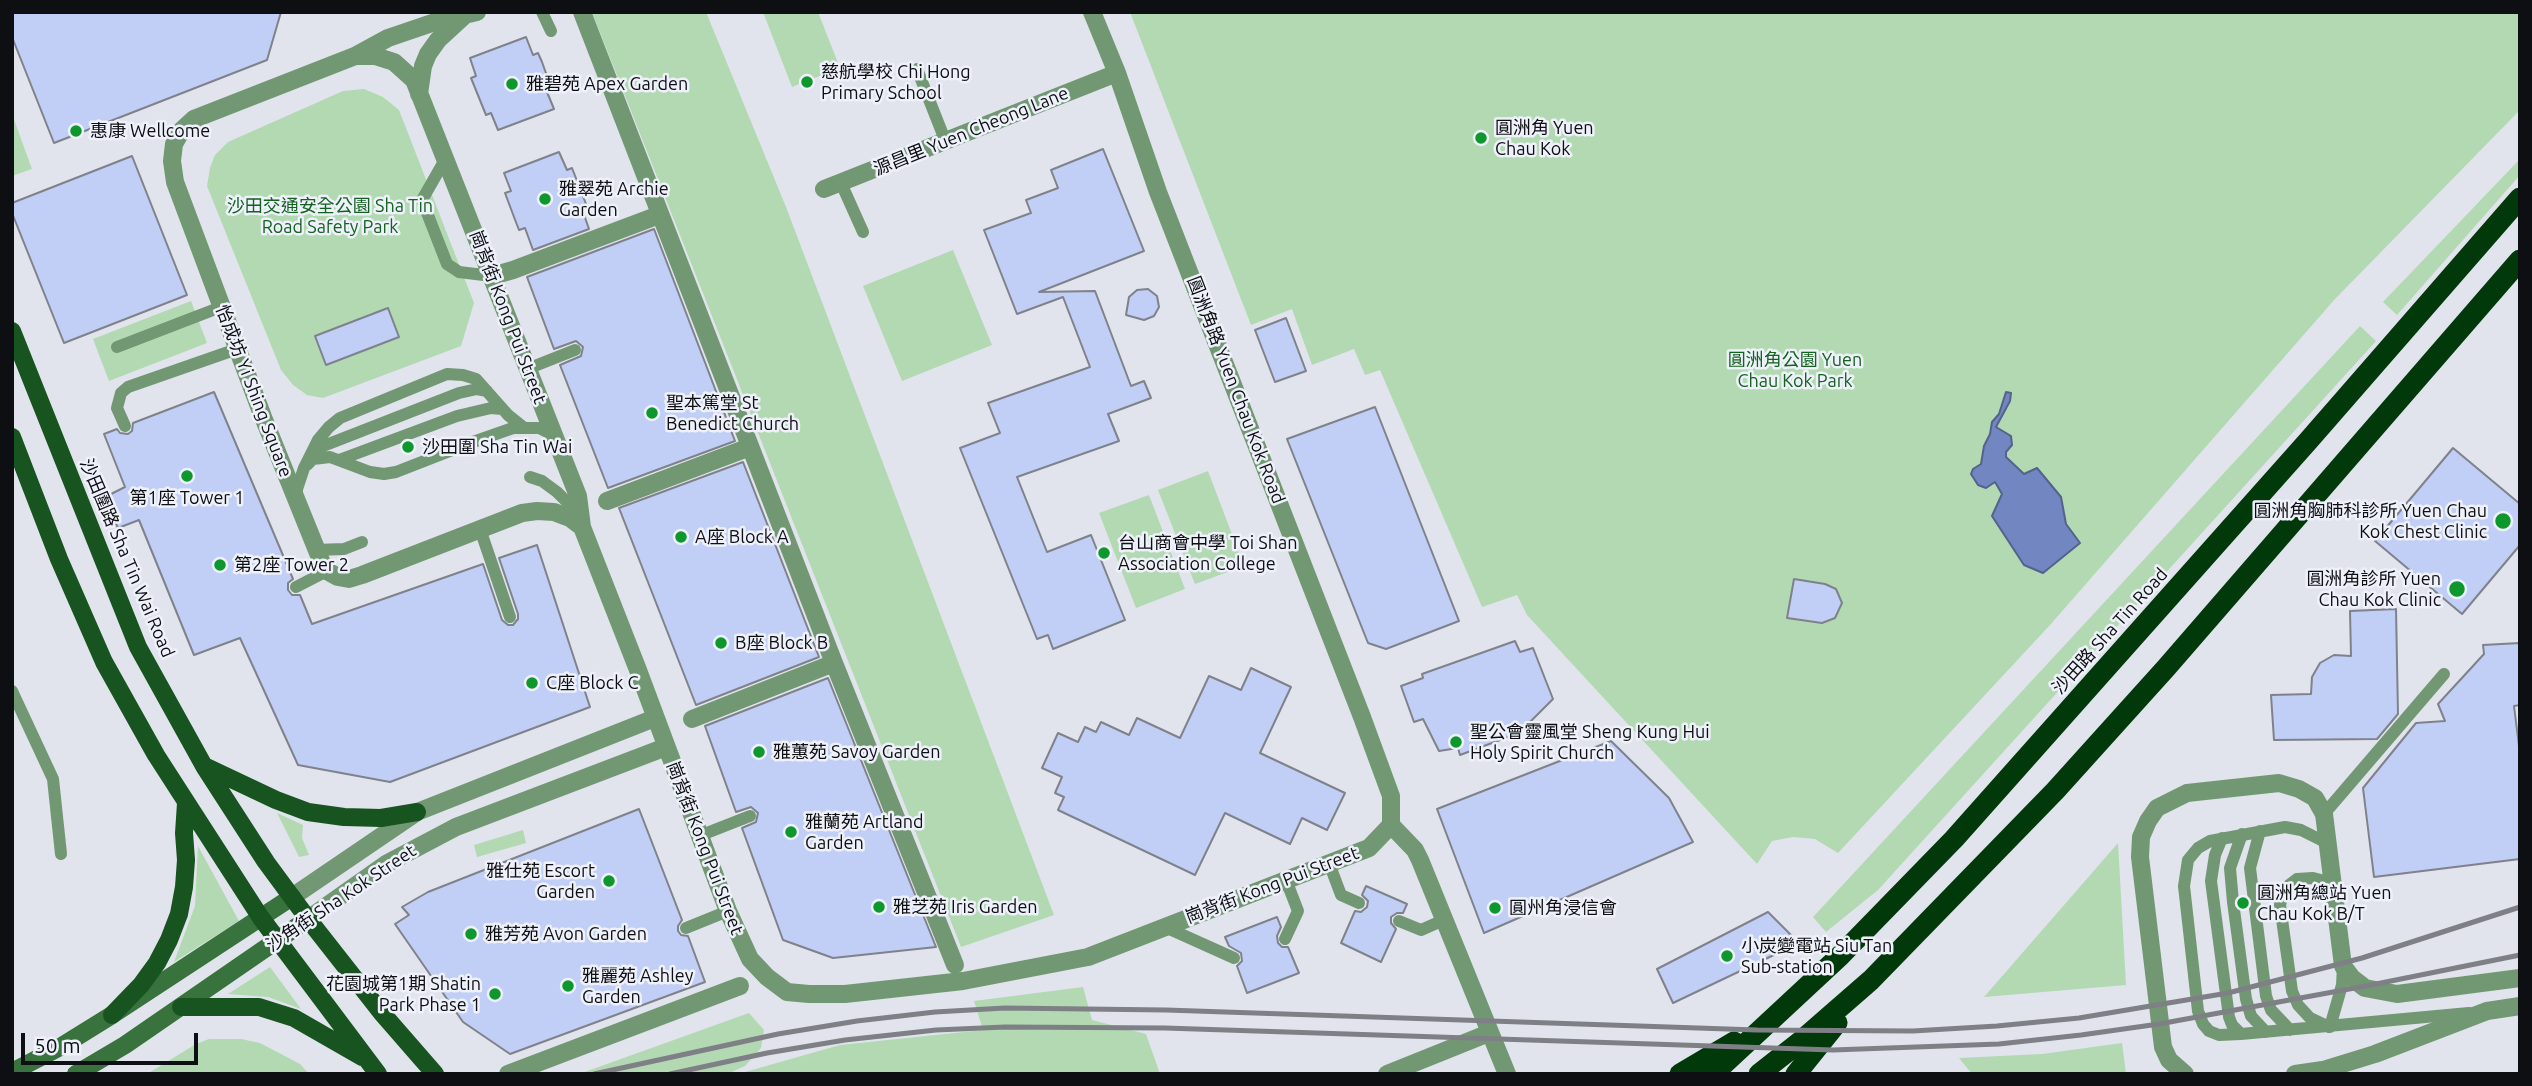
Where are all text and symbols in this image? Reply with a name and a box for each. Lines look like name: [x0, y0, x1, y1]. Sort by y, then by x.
place label: 慈航學校 Chi Hong Primary School: [821, 61, 971, 104]
place label: 雅碧苑 Apex Garden: [526, 73, 688, 95]
marker: 慈航學校 Chi Hong Primary School: [799, 74, 815, 90]
marker: 雅碧苑 Apex Garden: [504, 76, 520, 92]
street label: 源昌里 Yuen Cheong Lane: [871, 82, 1071, 180]
place label: 圓洲角 Yuen Chau Kok: [1495, 117, 1594, 160]
place label: 惠康 Wellcome: [90, 120, 210, 142]
marker: 惠康 Wellcome: [68, 123, 84, 139]
marker: 圓洲角 Yuen Chau Kok: [1473, 130, 1489, 146]
place label: 雅翠苑 Archie Garden: [559, 178, 669, 220]
marker: 雅翠苑 Archie Garden: [537, 191, 553, 207]
park label: 沙田交通安全公園 Sha Tin Road Safety Park: [227, 195, 433, 238]
street label: 崗背街 Kong Pui Street: [465, 227, 551, 407]
street label: 圓洲角路 Yuen Chau Kok Road: [1183, 273, 1289, 507]
street label: 怡成坊 Yi Shing Square: [211, 302, 297, 480]
park label: 圓洲角公園 Yuen Chau Kok Park: [1728, 349, 1862, 392]
place label: 聖本篤堂 St Benedict Church: [666, 392, 799, 434]
marker: 聖本篤堂 St Benedict Church: [644, 405, 660, 421]
place label: 沙田圍 Sha Tin Wai: [422, 436, 572, 458]
marker: 沙田圍 Sha Tin Wai: [400, 439, 416, 455]
street label: 沙田圍路 Sha Tin Wai Road: [75, 455, 179, 661]
marker: 第1座 Tower 1: [179, 468, 195, 484]
place label: 第1座 Tower 1: [130, 487, 244, 509]
place label: 圓洲角胸肺科診所 Yuen Chau Kok Chest Clinic: [2253, 500, 2487, 542]
marker: 圓洲角胸肺科診所 Yuen Chau Kok Chest Clinic: [2493, 511, 2513, 531]
place label: A座 Block A: [695, 526, 789, 548]
marker: A座 Block A: [673, 529, 689, 545]
place label: 台山商會中學 Toi Shan Association College: [1118, 532, 1298, 574]
marker: 台山商會中學 Toi Shan Association College: [1096, 545, 1112, 561]
place label: 第2座 Tower 2: [234, 554, 349, 576]
marker: 第2座 Tower 2: [212, 557, 228, 573]
street label: 沙田路 Sha Tin Road: [2048, 564, 2172, 698]
place label: 圓洲角診所 Yuen Chau Kok Clinic: [2306, 568, 2441, 610]
marker: 圓洲角診所 Yuen Chau Kok Clinic: [2447, 579, 2467, 599]
place label: B座 Block B: [735, 632, 828, 654]
marker: B座 Block B: [713, 635, 729, 651]
place label: C座 Block C: [546, 672, 638, 694]
marker: C座 Block C: [524, 675, 540, 691]
place label: 聖公會靈風堂 Sheng Kung Hui Holy Spirit Church: [1470, 721, 1710, 764]
marker: 聖公會靈風堂 Sheng Kung Hui Holy Spirit Church: [1448, 734, 1464, 750]
place label: 雅蕙苑 Savoy Garden: [773, 741, 941, 763]
marker: 雅蕙苑 Savoy Garden: [751, 744, 767, 760]
street label: 崗背街 Kong Pui Street: [662, 758, 748, 938]
place label: 雅蘭苑 Artland Garden: [805, 811, 924, 854]
marker: 雅蘭苑 Artland Garden: [783, 824, 799, 840]
street label: 沙角街 Sha Kok Street: [262, 840, 420, 956]
street label: 崗背街 Kong Pui Street: [1182, 842, 1362, 928]
place label: 雅仕苑 Escort Garden: [486, 860, 595, 903]
marker: 雅仕苑 Escort Garden: [601, 873, 617, 889]
place label: 圓洲角總站 Yuen Chau Kok B/T: [2257, 882, 2392, 924]
marker: 圓洲角總站 Yuen Chau Kok B/T: [2235, 895, 2251, 911]
place label: 雅芝苑 Iris Garden: [893, 896, 1038, 918]
place label: 圓州角浸信會: [1509, 897, 1617, 919]
marker: 雅芝苑 Iris Garden: [871, 899, 887, 915]
marker: 圓州角浸信會: [1487, 900, 1503, 916]
place label: 雅芳苑 Avon Garden: [485, 923, 647, 945]
marker: 雅芳苑 Avon Garden: [463, 926, 479, 942]
place label: 小炭變電站 Siu Tan Sub-station: [1741, 935, 1892, 978]
marker: 小炭變電站 Siu Tan Sub-station: [1719, 948, 1735, 964]
place label: 雅麗苑 Ashley Garden: [582, 965, 693, 1007]
place label: 花園城第1期 Shatin Park Phase 1: [326, 973, 481, 1016]
marker: 雅麗苑 Ashley Garden: [560, 978, 576, 994]
marker: 花園城第1期 Shatin Park Phase 1: [487, 986, 503, 1002]
scale bar: [24, 1020, 201, 1064]
text: 50 m: [34, 1033, 81, 1057]

